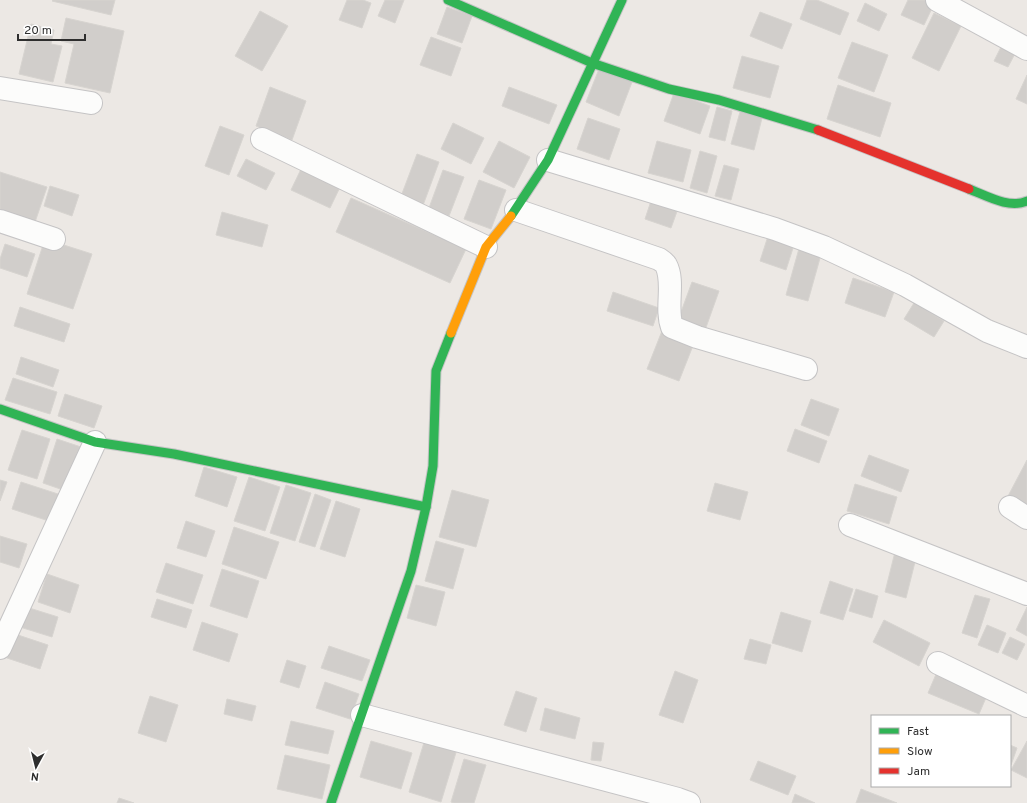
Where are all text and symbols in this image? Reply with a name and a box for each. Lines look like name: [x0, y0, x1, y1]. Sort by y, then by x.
scale bar: [18, 16, 85, 42]
text: 20 m: [24, 23, 52, 39]
legend: [871, 715, 1011, 787]
text: Fast: [907, 724, 929, 740]
text: Slow: [907, 744, 933, 760]
north arrow: [16, 747, 56, 787]
text: Jam: [907, 764, 930, 780]
text: N: [30, 769, 40, 783]

